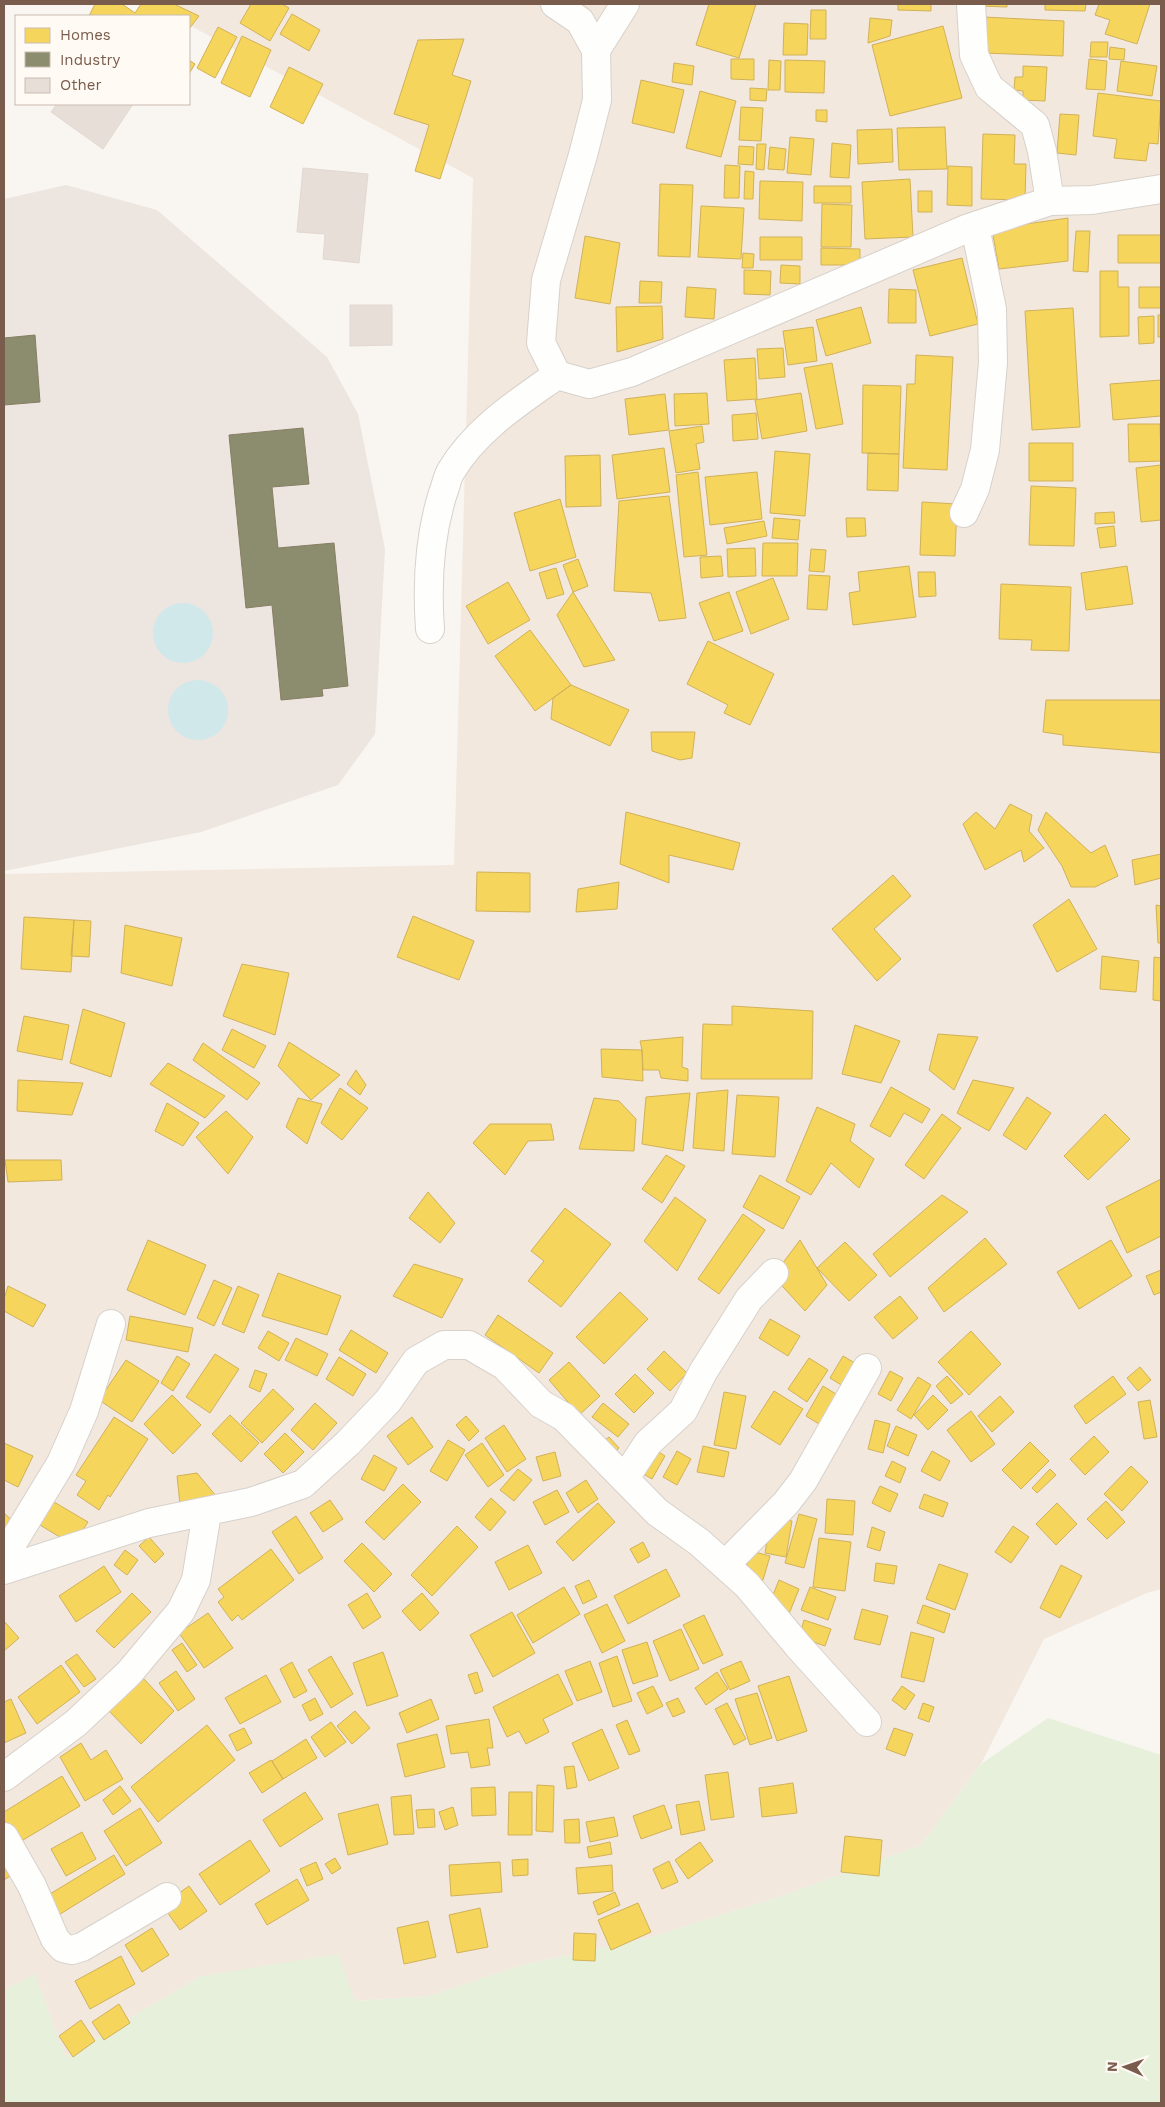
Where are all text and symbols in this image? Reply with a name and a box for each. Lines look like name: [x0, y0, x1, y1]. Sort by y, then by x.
legend: [15, 15, 190, 105]
text: Homes: [60, 26, 111, 44]
text: Industry: [60, 51, 121, 69]
text: Other: [60, 76, 102, 94]
north arrow: [1100, 2042, 1150, 2092]
text: N: [1104, 2061, 1120, 2072]

